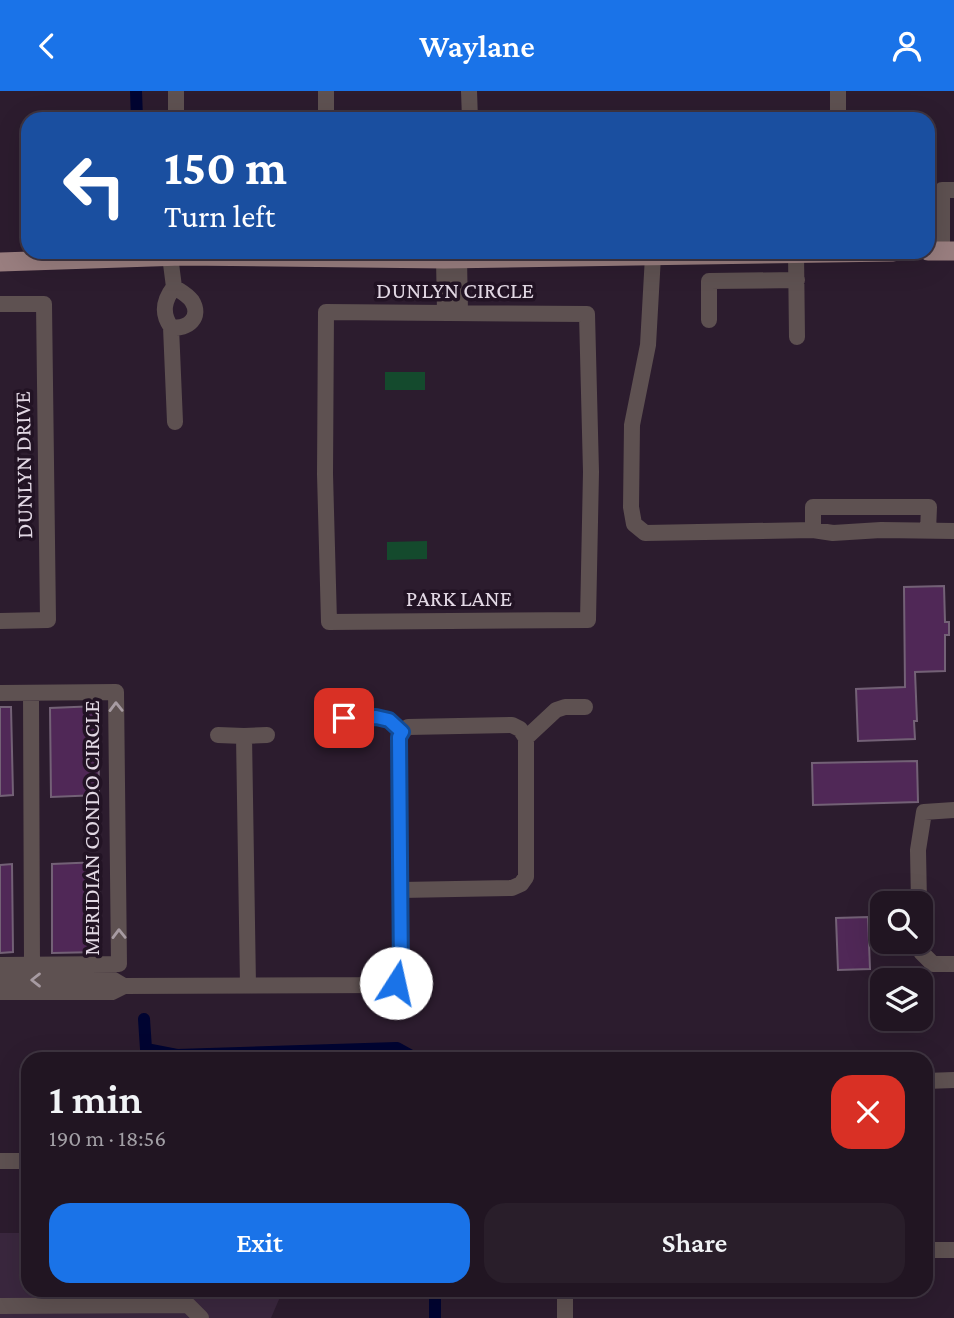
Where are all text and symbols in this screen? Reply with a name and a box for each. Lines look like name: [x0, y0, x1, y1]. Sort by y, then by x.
icon: back: [28, 27, 66, 65]
icon: person: [888, 27, 926, 65]
text: Waylane: [419, 28, 535, 64]
icon: left: [49, 140, 140, 231]
text: 150 m: [164, 140, 287, 195]
text: Turn left: [164, 198, 275, 234]
street label: DUNLYN CIRCLE: [376, 277, 534, 303]
street label: DUNLYN DRIVE: [9, 391, 37, 539]
street label: PARK LANE: [406, 585, 512, 611]
pin: [314, 688, 374, 748]
icon: arrive: [325, 699, 363, 737]
street label: MERIDIAN CONDO CIRCLE: [78, 700, 104, 956]
one-way arrow: [108, 701, 124, 712]
map controls: [870, 891, 933, 1031]
button: search: [870, 891, 933, 954]
one-way arrow: [111, 929, 126, 940]
position arrow: [359, 946, 433, 1020]
button: layers: [870, 968, 933, 1031]
one-way arrow: [31, 972, 41, 988]
text: 1 min: [49, 1075, 142, 1122]
button: close: [831, 1075, 905, 1149]
text: 190 m · 18:56: [49, 1125, 166, 1151]
button: Exit: [49, 1203, 470, 1283]
button: Share: [484, 1203, 905, 1283]

